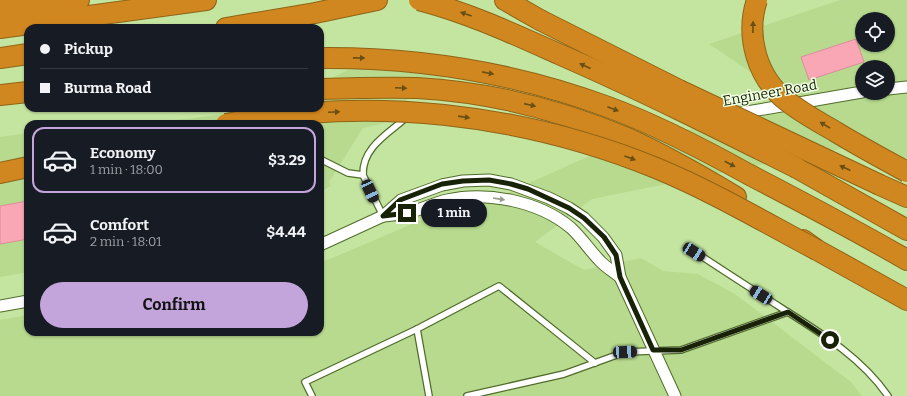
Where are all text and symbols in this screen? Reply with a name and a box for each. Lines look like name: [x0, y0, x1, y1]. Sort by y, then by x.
one-way arrow: [459, 11, 471, 17]
map controls: [855, 12, 895, 100]
button: locate: [855, 12, 895, 52]
one-way arrow: [749, 21, 756, 33]
text: Pickup: [64, 40, 113, 58]
one-way arrow: [353, 55, 366, 61]
button: layers: [855, 60, 895, 100]
one-way arrow: [580, 63, 591, 69]
one-way arrow: [482, 70, 494, 76]
street label: Engineer Road: [722, 76, 818, 110]
text: Burma Road: [64, 79, 151, 97]
one-way arrow: [395, 85, 408, 91]
one-way arrow: [523, 103, 536, 109]
one-way arrow: [607, 106, 619, 112]
one-way arrow: [328, 108, 340, 115]
one-way arrow: [458, 114, 470, 120]
one-way arrow: [819, 122, 831, 129]
icon: car: [42, 142, 78, 178]
text: Economy: [90, 144, 156, 162]
text: $3.29: [268, 151, 306, 169]
one-way arrow: [625, 156, 637, 162]
one-way arrow: [725, 161, 736, 167]
text: 1 min · 18:00: [90, 162, 163, 177]
one-way arrow: [839, 165, 851, 171]
car: [359, 178, 381, 204]
one-way arrow: [493, 196, 505, 202]
callout: 1 min: [421, 199, 487, 227]
route end: [398, 204, 416, 222]
text: 1 min: [438, 205, 470, 220]
icon: car: [42, 214, 78, 250]
text: Comfort: [90, 216, 149, 234]
text: $4.44: [266, 223, 306, 241]
text: 2 min · 18:01: [90, 234, 162, 249]
car: [681, 241, 707, 263]
button: Confirm: [40, 282, 308, 328]
car: [748, 284, 774, 306]
route start: [821, 331, 839, 349]
car: [613, 345, 637, 359]

